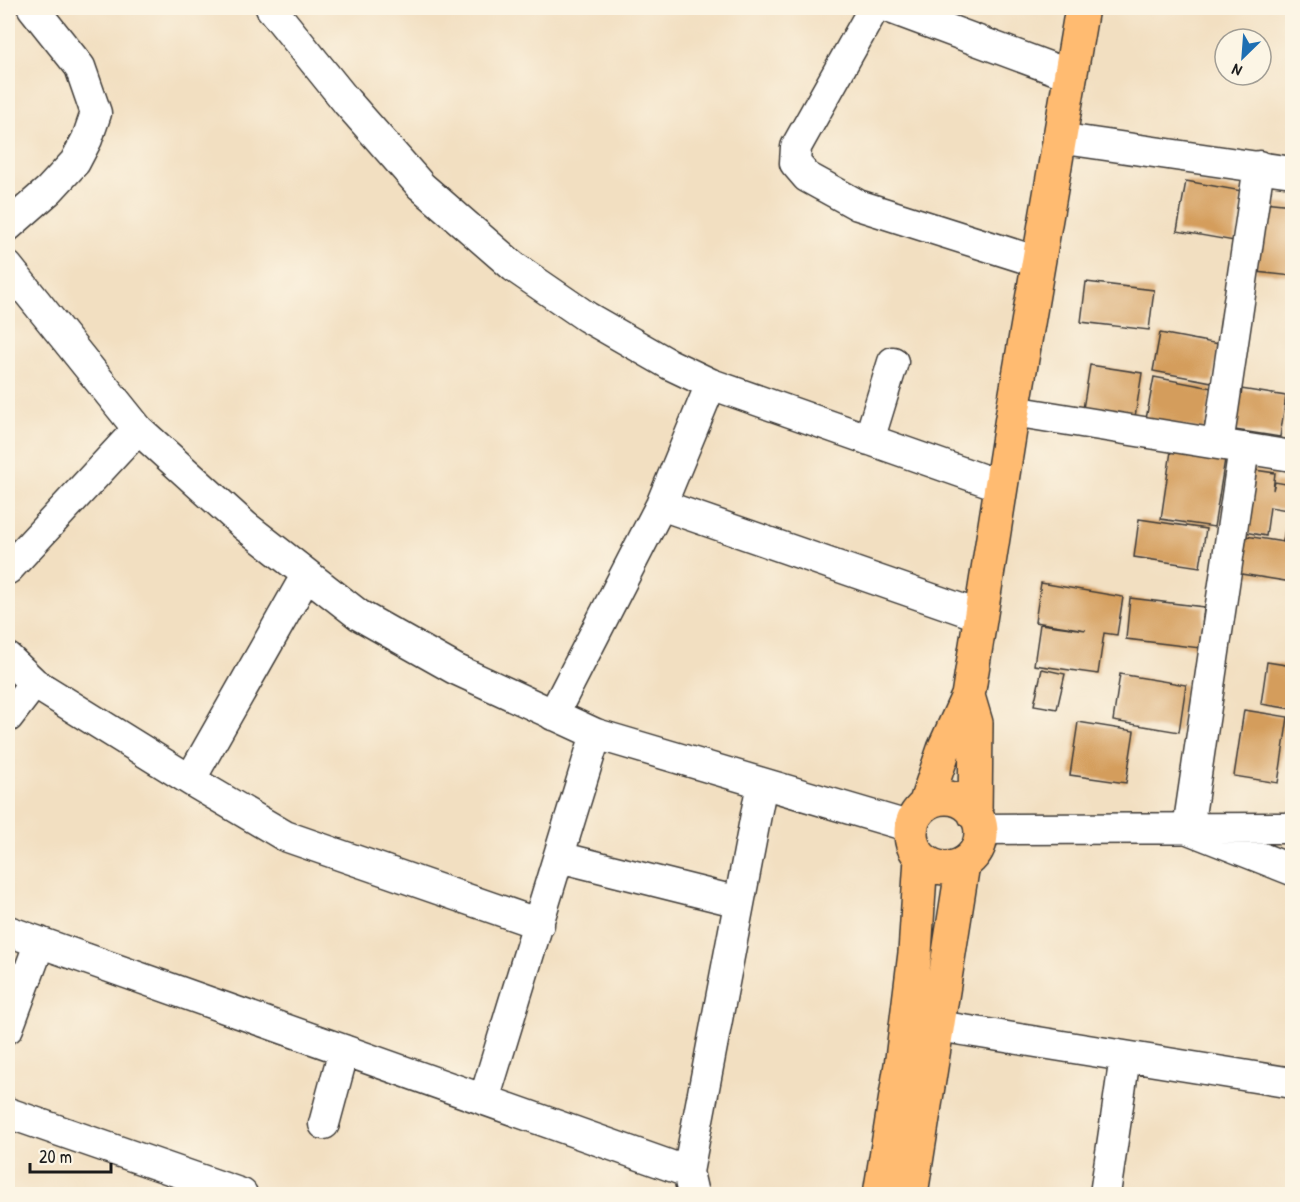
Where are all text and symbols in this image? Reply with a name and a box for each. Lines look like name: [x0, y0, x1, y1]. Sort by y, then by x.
north arrow: [1213, 27, 1273, 87]
text: N: [1228, 59, 1245, 82]
scale bar: [30, 1136, 111, 1174]
text: 20 m: [39, 1144, 72, 1169]

